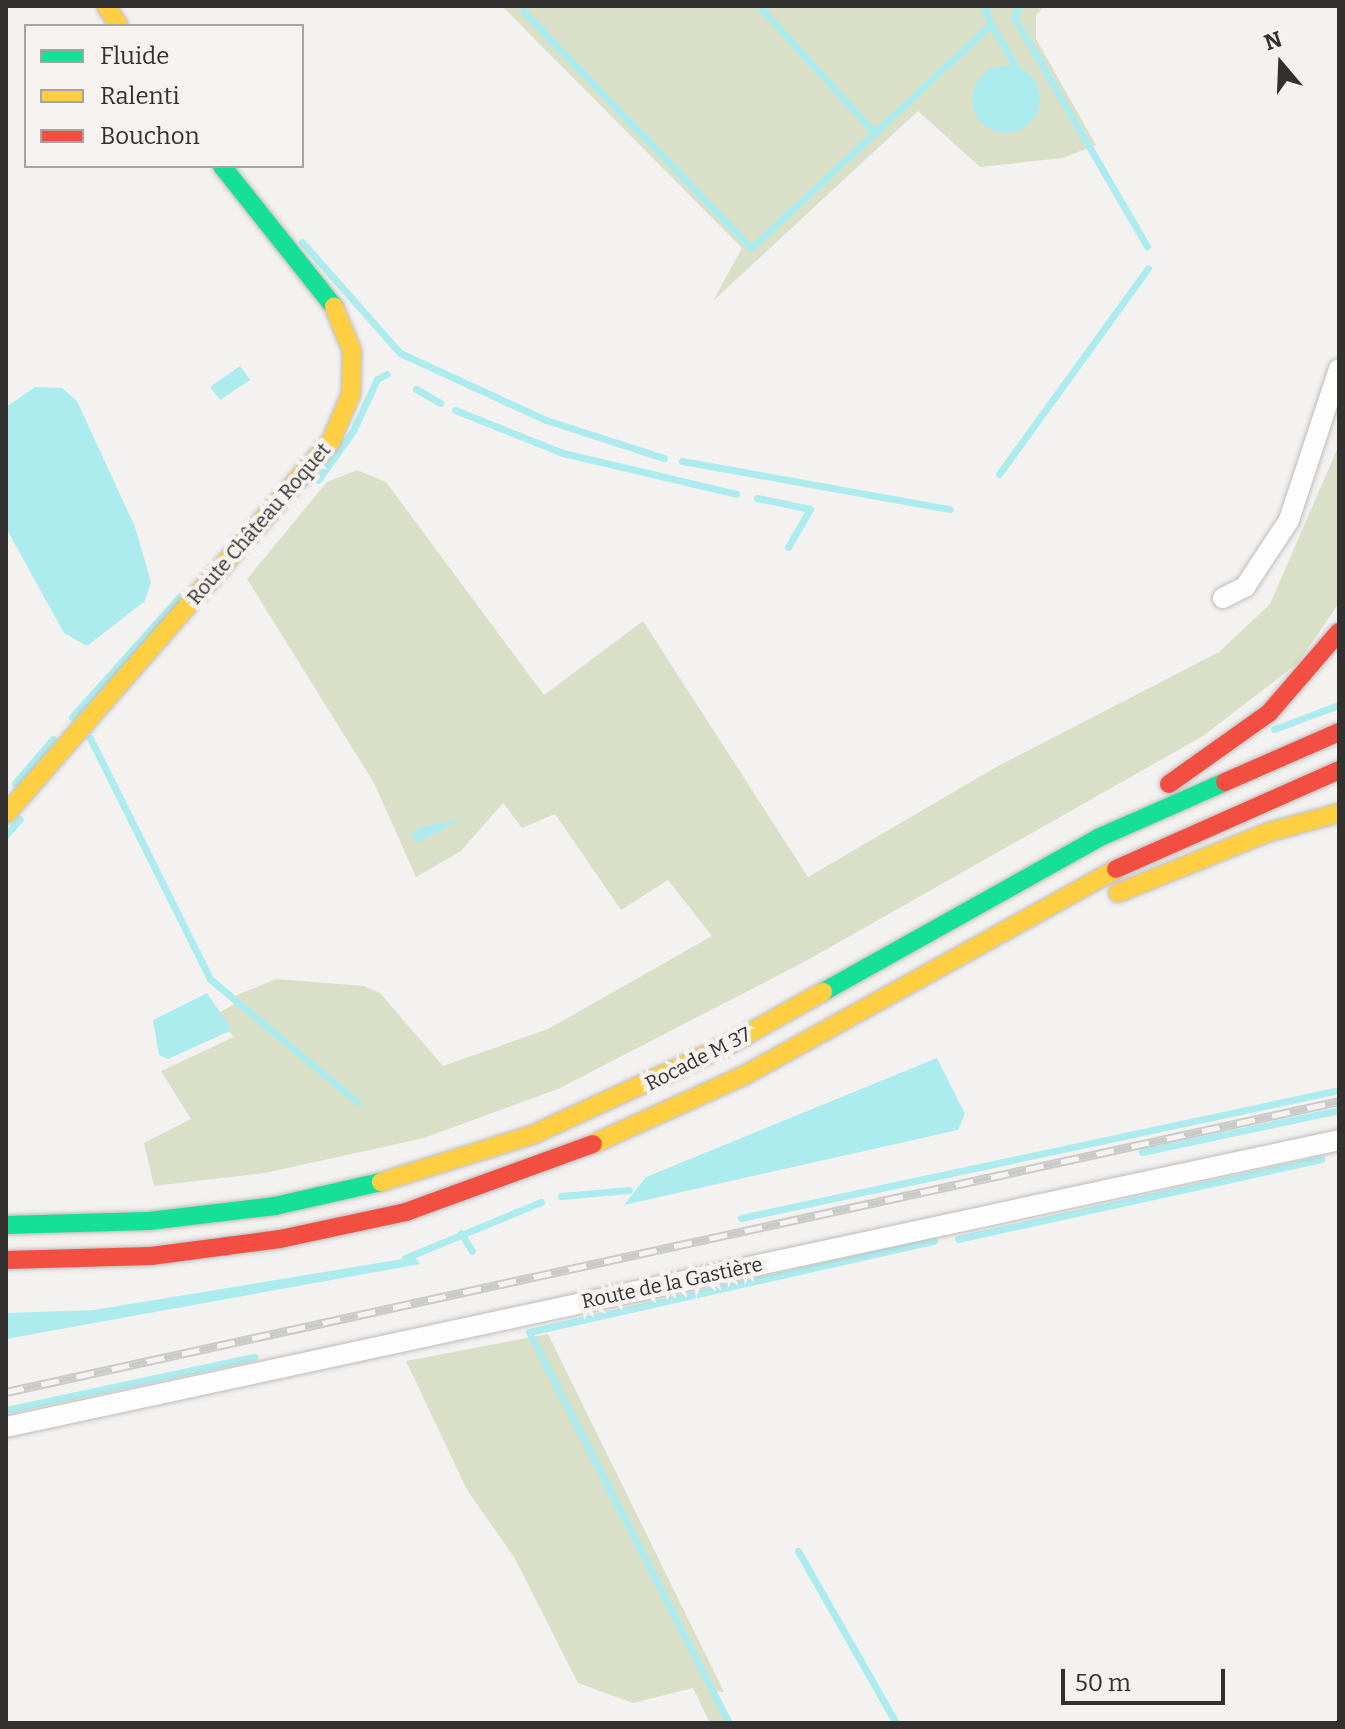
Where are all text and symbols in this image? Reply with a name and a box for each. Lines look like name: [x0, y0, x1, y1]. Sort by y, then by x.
legend: [24, 24, 304, 168]
north arrow: [1241, 24, 1321, 104]
text: N: [1261, 25, 1285, 56]
text: Fluide: [100, 42, 169, 70]
text: Ralenti: [100, 82, 180, 110]
text: Bouchon: [100, 122, 200, 150]
street label: Route Château Roquet: [182, 438, 336, 610]
street label: Rocade M 37: [641, 1022, 755, 1096]
street label: Route de la Gastière: [579, 1252, 765, 1314]
scale bar: [1065, 1653, 1229, 1703]
text: 50 m: [1075, 1669, 1131, 1697]

